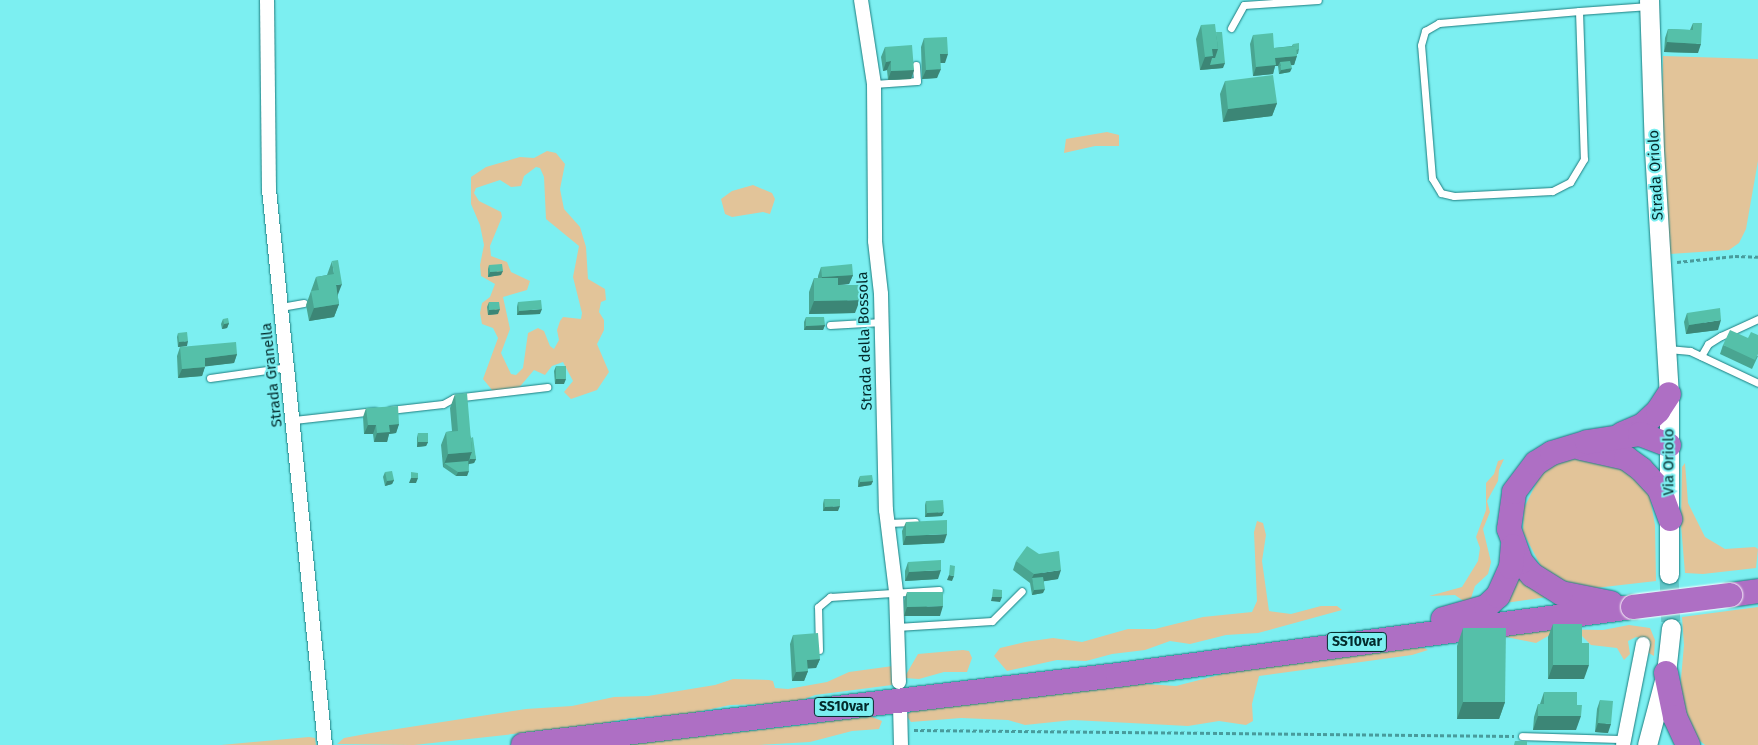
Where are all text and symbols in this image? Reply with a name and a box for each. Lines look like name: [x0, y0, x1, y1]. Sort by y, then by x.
street label: Strada Oriolo: [1645, 129, 1667, 221]
street label: Strada della Bossola: [854, 271, 876, 411]
street label: Strada Granella: [258, 322, 286, 428]
street label: Via Oriolo: [1660, 429, 1678, 495]
road number: SS10var: [1326, 630, 1388, 654]
road number: SS10var: [813, 696, 875, 719]

